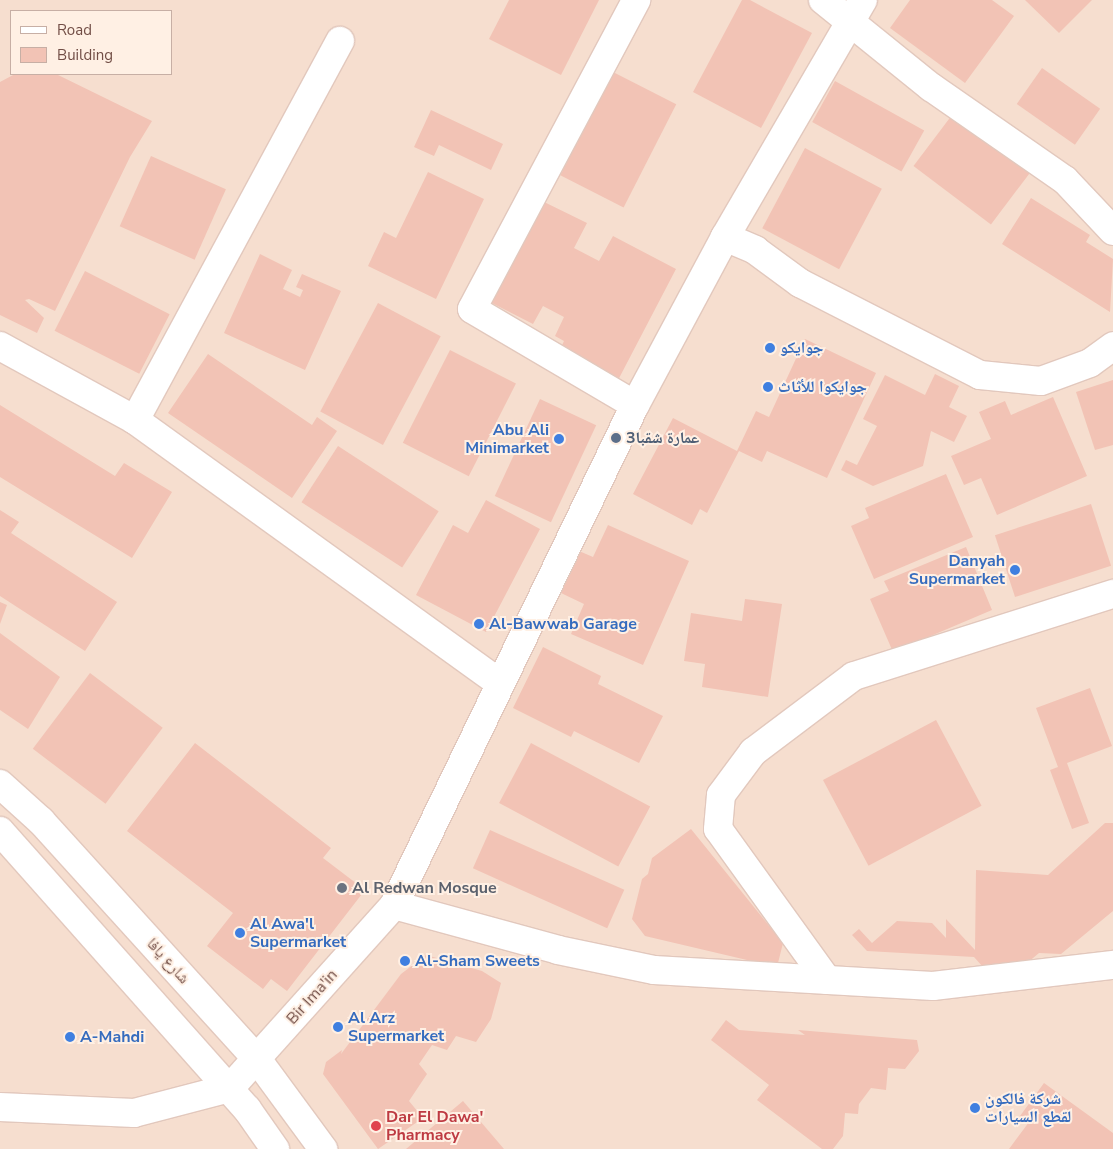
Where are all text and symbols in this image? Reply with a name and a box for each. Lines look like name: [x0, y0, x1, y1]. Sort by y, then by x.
legend: [10, 10, 172, 75]
text: Road: [57, 20, 92, 40]
text: Building: [57, 45, 113, 65]
place label: جوايكو: [780, 338, 824, 358]
marker: جوايكو: [764, 342, 776, 354]
place label: جوايكوا للأثاث: [778, 377, 867, 397]
marker: جوايكوا للأثاث: [762, 381, 774, 393]
place label: Abu Ali Minimarket: [465, 420, 549, 458]
place label: عمارة شقبا3: [626, 428, 699, 448]
marker: عمارة شقبا3: [610, 432, 622, 444]
marker: Abu Ali Minimarket: [553, 433, 565, 445]
place label: Danyah Supermarket: [909, 551, 1005, 589]
marker: Danyah Supermarket: [1009, 564, 1021, 576]
place label: Al-Bawwab Garage: [489, 614, 637, 634]
marker: Al-Bawwab Garage: [473, 618, 485, 630]
place label: Al Redwan Mosque: [352, 878, 497, 898]
marker: Al Redwan Mosque: [336, 882, 348, 894]
place label: Al Awa'l Supermarket: [250, 914, 346, 952]
marker: Al Awa'l Supermarket: [234, 927, 246, 939]
street label: شارع يافا: [143, 934, 193, 988]
place label: Al-Sham Sweets: [415, 951, 540, 971]
marker: Al-Sham Sweets: [399, 955, 411, 967]
street label: Bir Ima'in: [282, 966, 342, 1028]
place label: Al Arz Supermarket: [348, 1008, 444, 1046]
marker: Al Arz Supermarket: [332, 1021, 344, 1033]
place label: A-Mahdi: [80, 1027, 144, 1047]
marker: A-Mahdi: [64, 1031, 76, 1043]
place label: شركة فالكون لقطع السيارات: [985, 1089, 1071, 1127]
marker: شركة فالكون لقطع السيارات: [969, 1102, 981, 1114]
place label: Dar El Dawa' Pharmacy: [386, 1107, 483, 1145]
marker: Dar El Dawa' Pharmacy: [370, 1120, 382, 1132]

